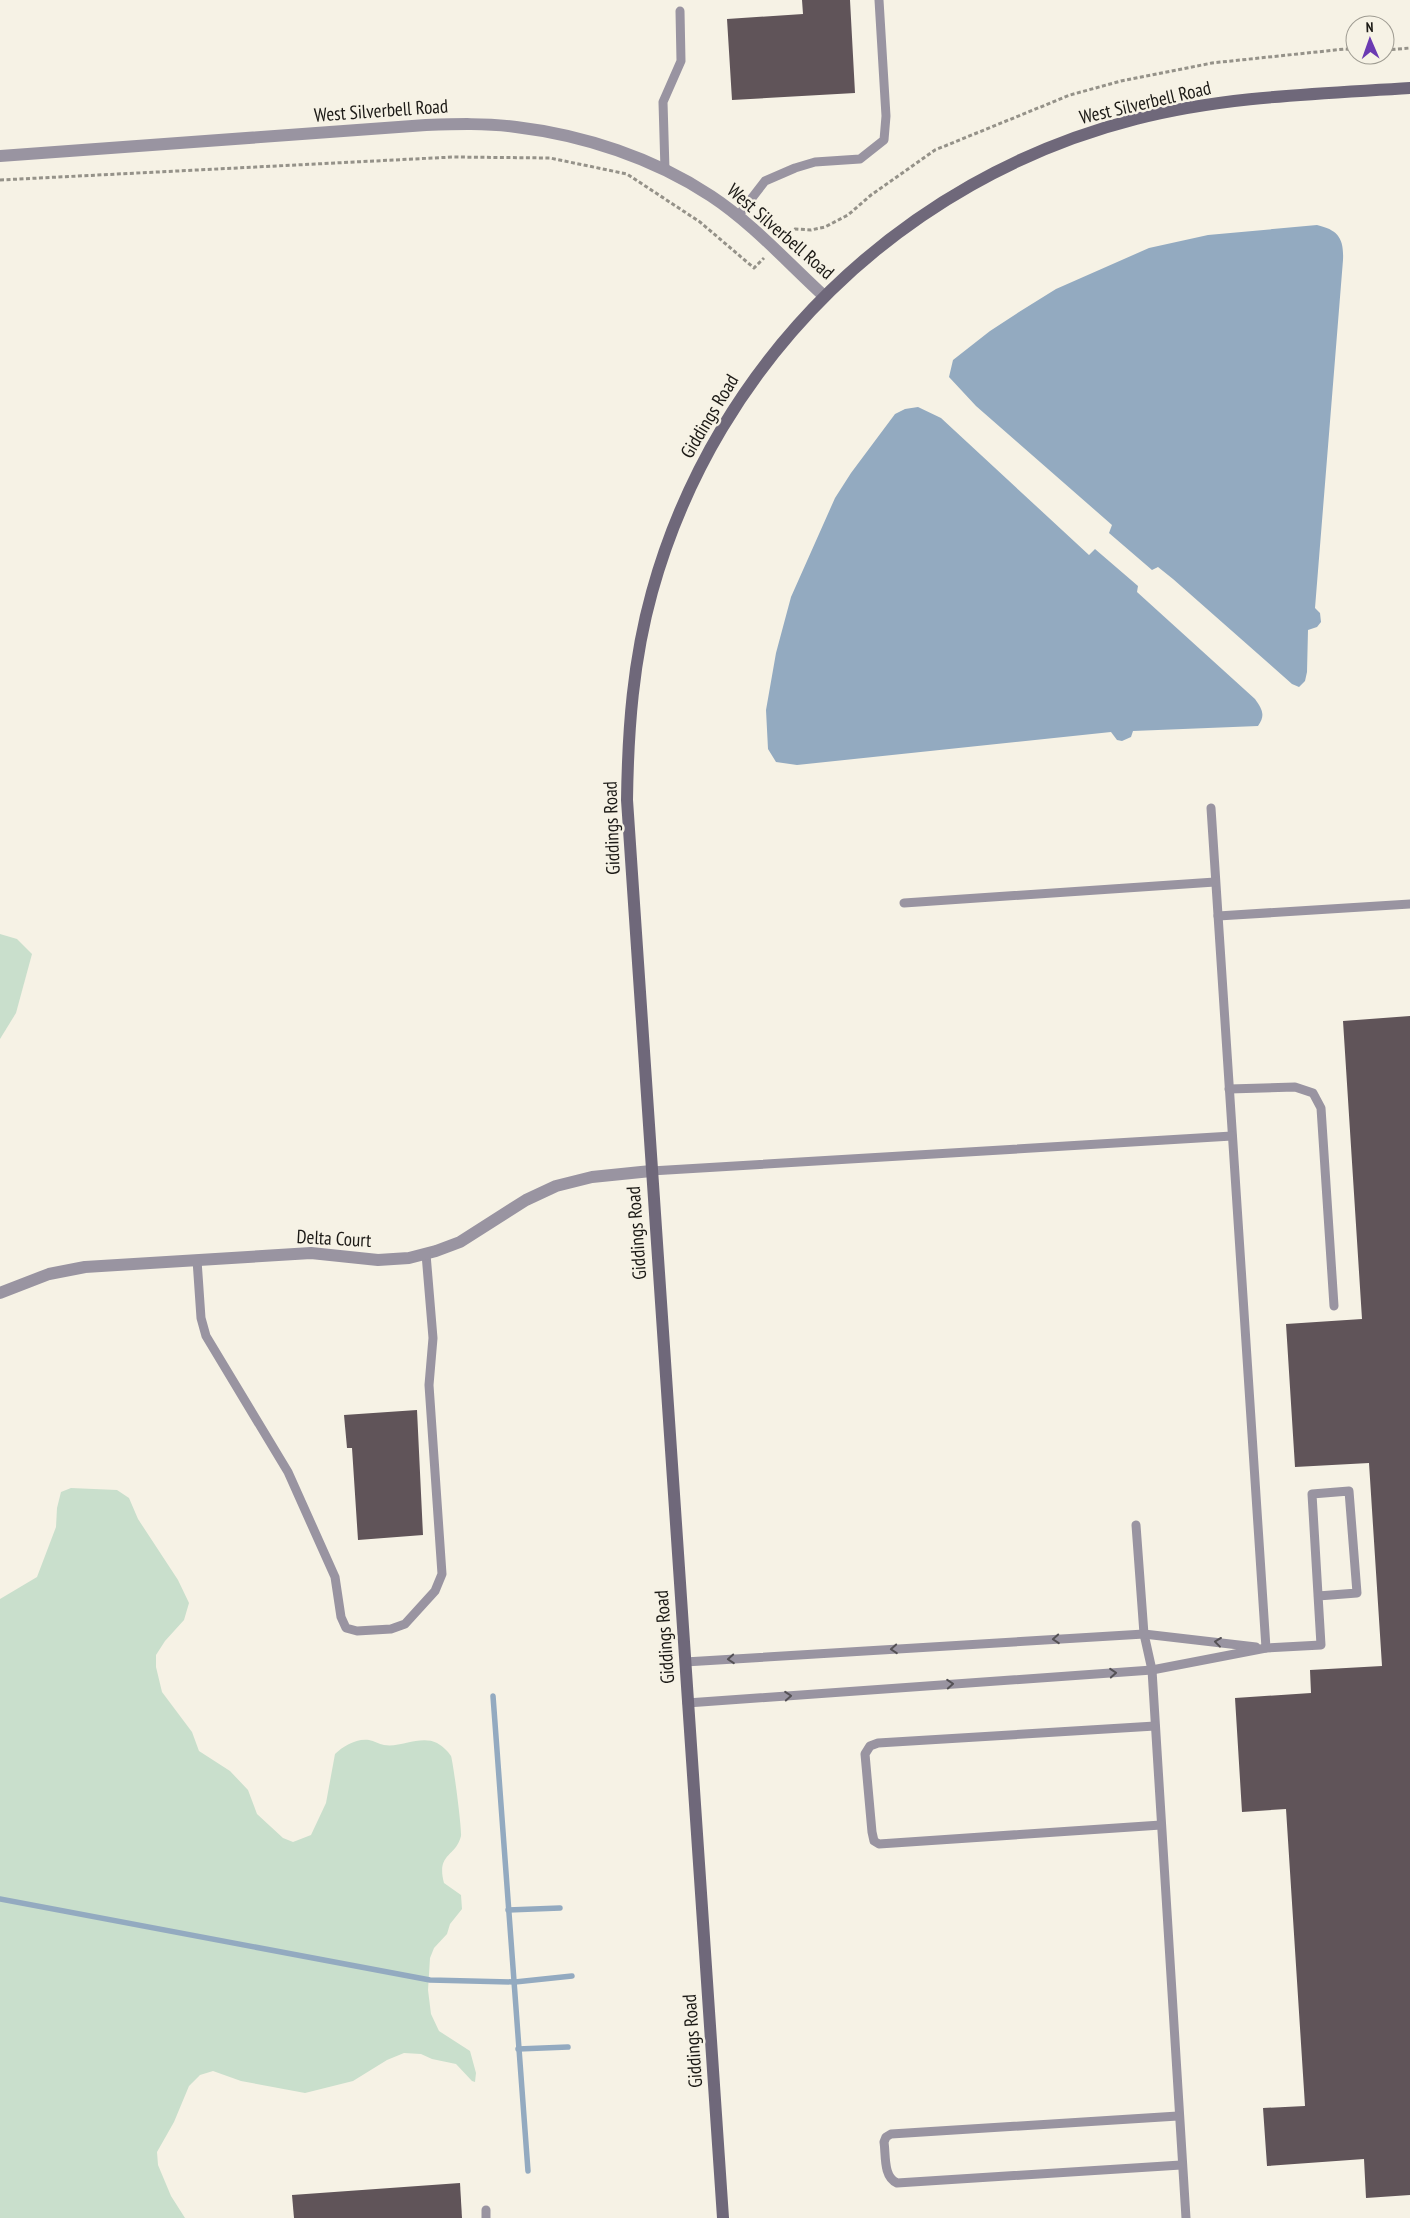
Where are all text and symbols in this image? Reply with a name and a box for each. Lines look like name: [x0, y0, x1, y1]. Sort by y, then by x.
north arrow: [1345, 15, 1395, 65]
text: N: [1365, 18, 1374, 36]
street label: West Silverbell Road: [1077, 75, 1213, 129]
street label: West Silverbell Road: [313, 93, 449, 127]
street label: West Silverbell Road: [723, 178, 839, 284]
street label: Giddings Road: [675, 370, 743, 462]
street label: Giddings Road: [597, 781, 625, 875]
street label: Giddings Road: [621, 1186, 651, 1280]
street label: Delta Court: [296, 1224, 373, 1252]
street label: Giddings Road: [649, 1590, 679, 1684]
one-way arrow: [1052, 1633, 1060, 1644]
one-way arrow: [1213, 1638, 1222, 1648]
one-way arrow: [889, 1643, 897, 1654]
one-way arrow: [727, 1653, 735, 1664]
one-way arrow: [1109, 1668, 1117, 1679]
one-way arrow: [947, 1679, 955, 1690]
one-way arrow: [785, 1691, 793, 1702]
street label: Giddings Road: [677, 1994, 707, 2088]

